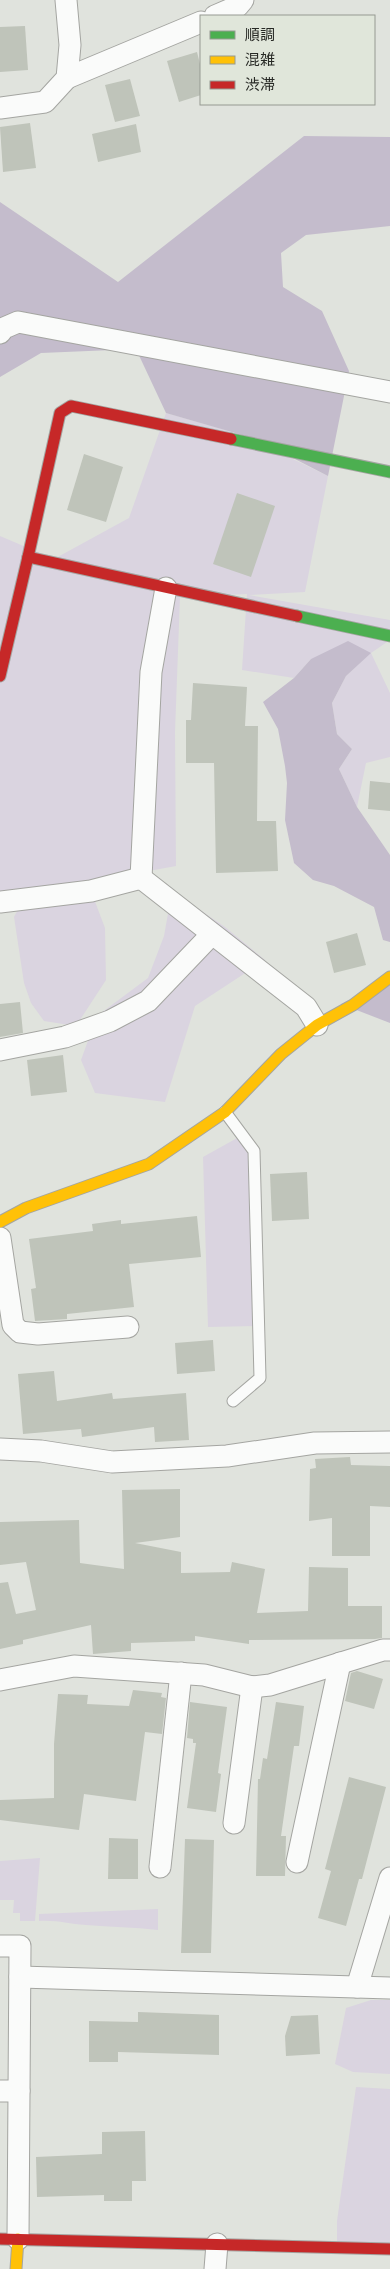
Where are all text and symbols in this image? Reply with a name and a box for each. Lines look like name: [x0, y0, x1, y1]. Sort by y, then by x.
legend: [200, 15, 375, 105]
text: 順調: [245, 25, 275, 45]
text: 混雑: [245, 50, 275, 70]
text: 渋滞: [245, 75, 275, 95]

